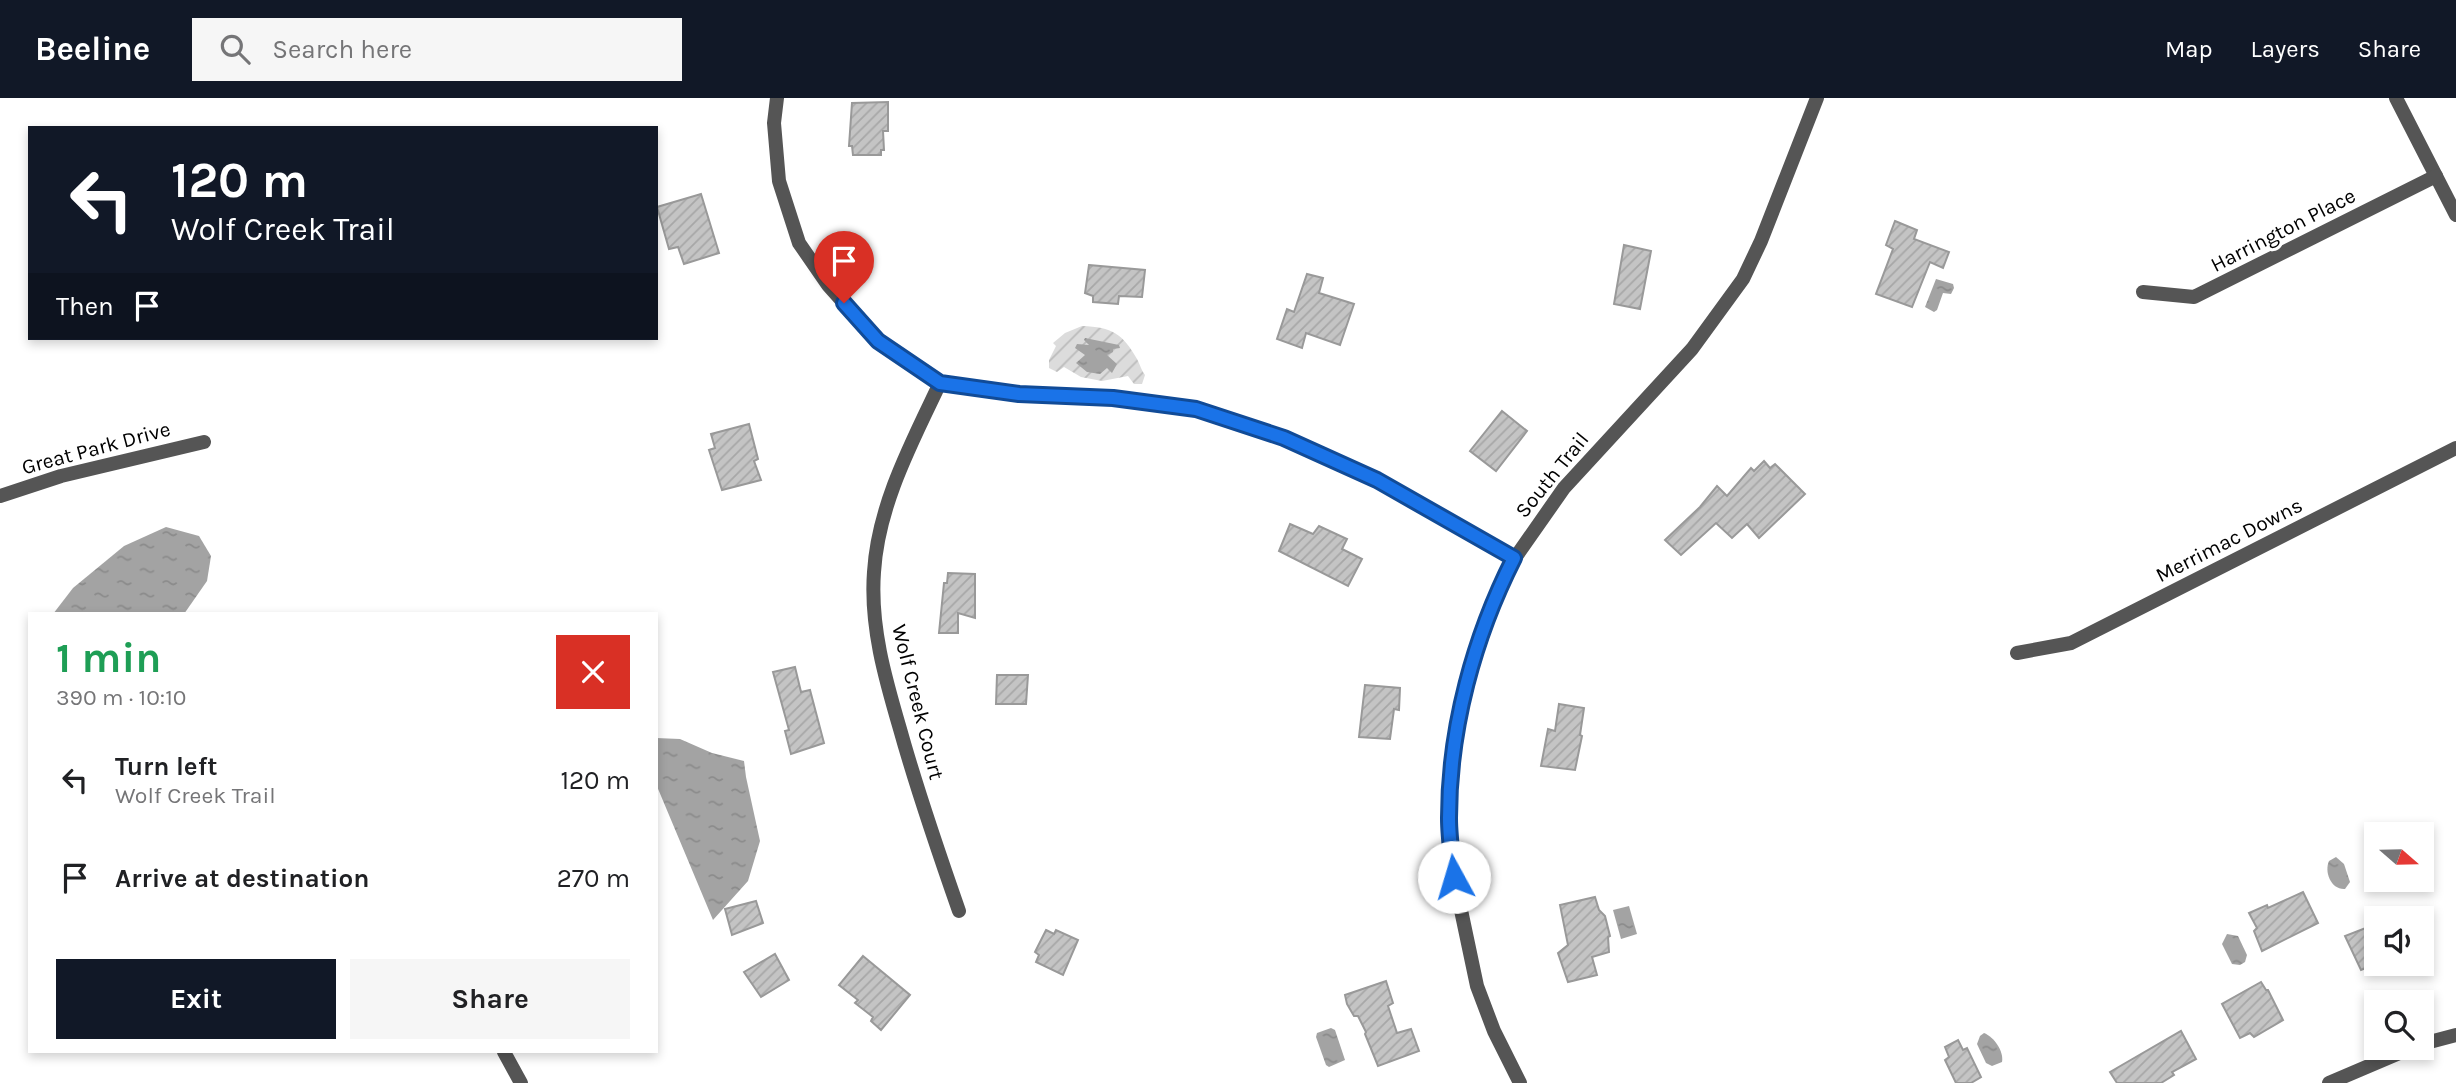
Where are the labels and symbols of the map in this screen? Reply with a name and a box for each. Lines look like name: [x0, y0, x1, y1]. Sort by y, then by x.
street label: Harrington Place: [2207, 183, 2359, 277]
pin: [814, 231, 874, 303]
street label: Great Park Drive: [19, 417, 173, 479]
street label: South Trail: [1510, 428, 1594, 522]
street label: Merrimac Downs: [2152, 493, 2306, 587]
street label: Wolf Creek Court: [887, 622, 949, 782]
north arrow: [2364, 822, 2434, 892]
position arrow: [1417, 840, 1491, 914]

